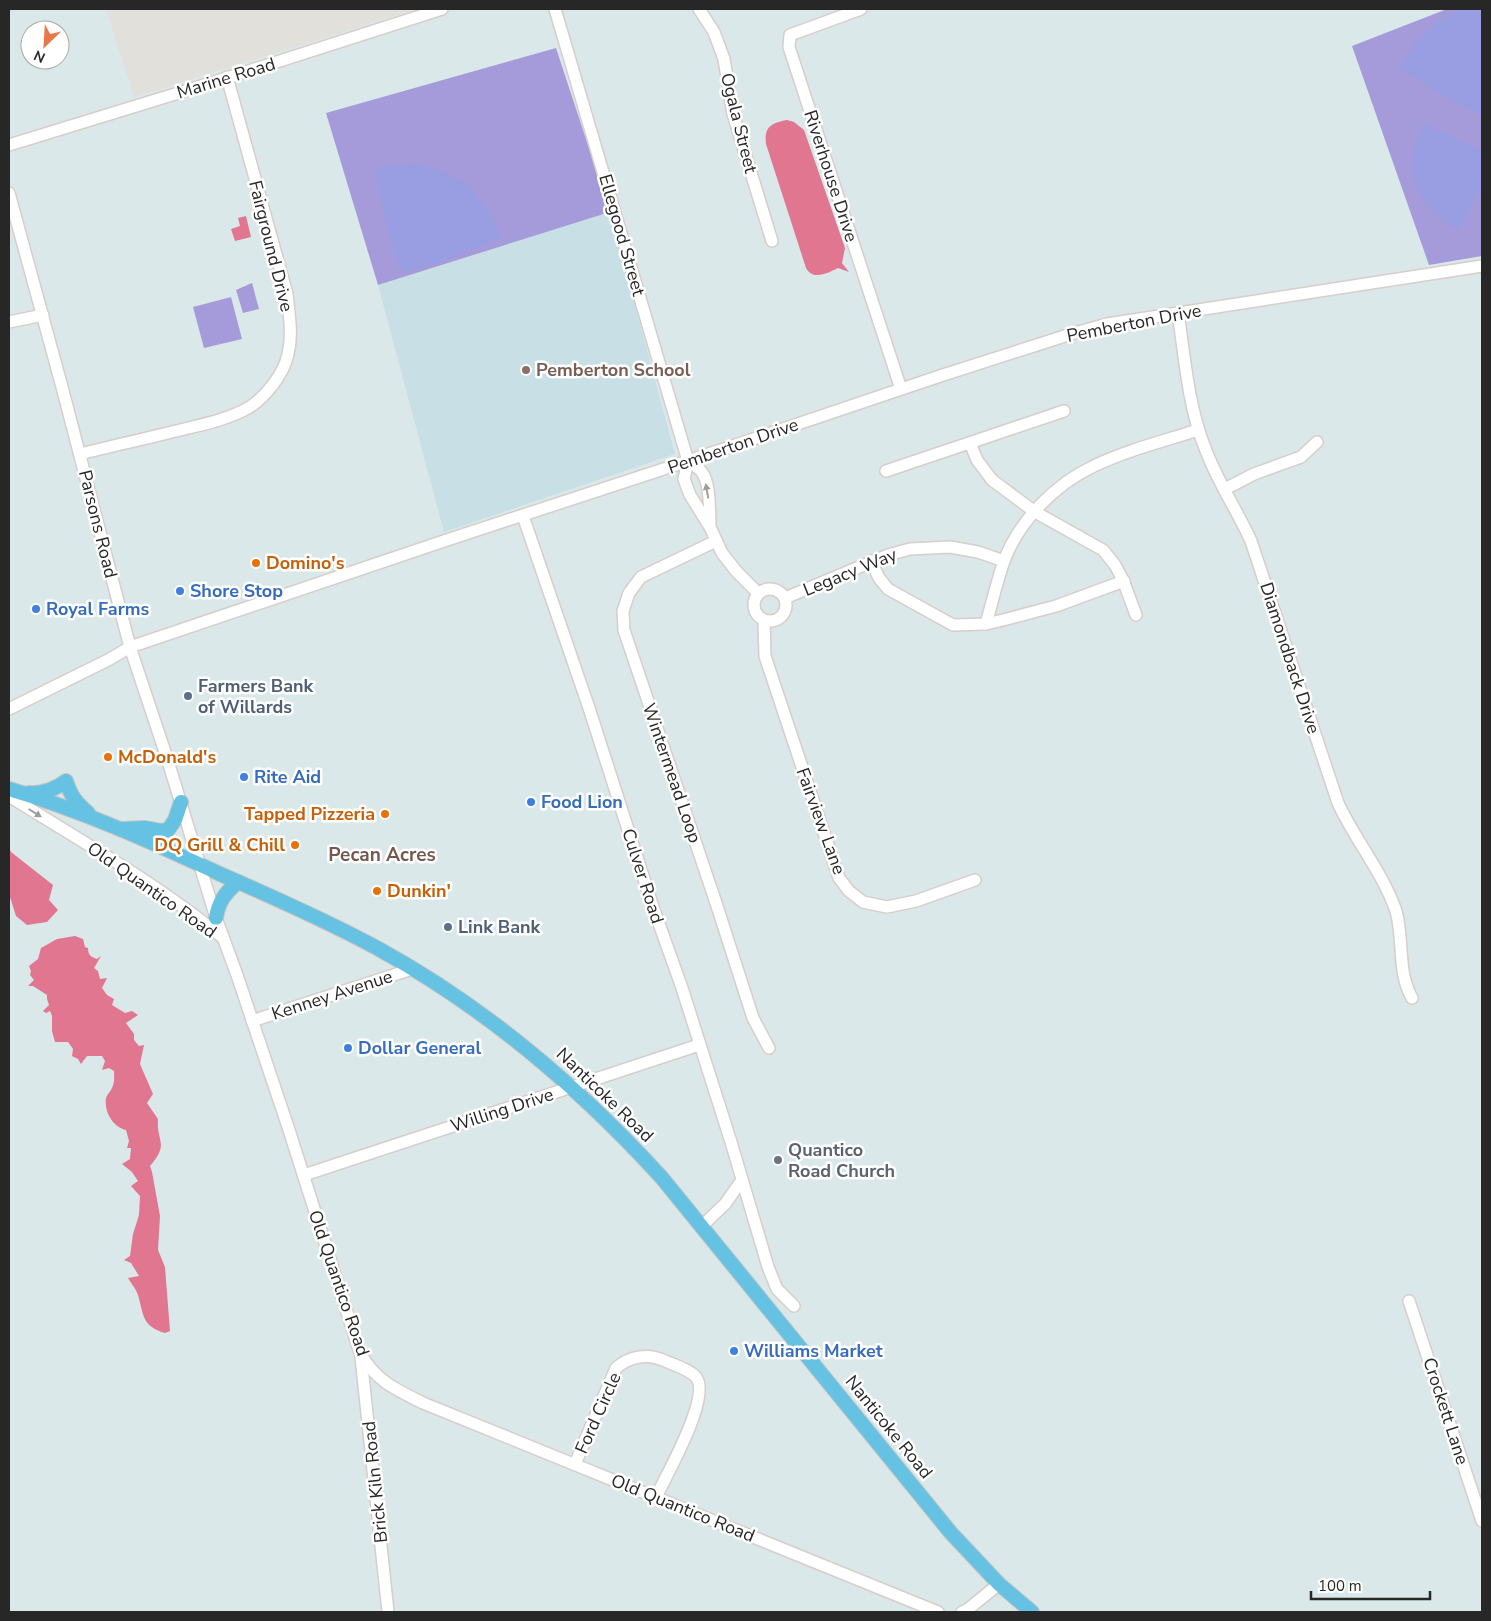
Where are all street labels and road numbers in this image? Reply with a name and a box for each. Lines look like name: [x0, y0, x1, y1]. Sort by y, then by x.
street label: Marine Road: [174, 52, 278, 104]
street label: Ogala Street: [715, 70, 763, 176]
street label: Riverhouse Drive: [798, 107, 864, 245]
street label: Ellegood Street: [593, 171, 651, 299]
street label: Fairground Drive: [243, 178, 299, 314]
street label: Pemberton Drive: [1065, 298, 1203, 348]
street label: Pemberton Drive: [664, 412, 802, 480]
street label: Parsons Road: [73, 467, 123, 581]
street label: Legacy Way: [800, 542, 901, 602]
street label: Diamondback Drive: [1254, 579, 1326, 737]
street label: Wintermead Loop: [637, 700, 707, 846]
street label: Fairview Lane: [791, 764, 851, 878]
street label: Culver Road: [616, 825, 670, 927]
street label: Old Quantico Road: [82, 836, 222, 944]
street label: Kenney Avenue: [269, 964, 395, 1026]
street label: Nanticoke Road: [551, 1042, 659, 1148]
street label: Willing Drive: [447, 1082, 557, 1138]
street label: Old Quantico Road: [303, 1207, 375, 1359]
street label: Crockett Lane: [1417, 1354, 1475, 1468]
street label: Ford Circle: [569, 1368, 627, 1458]
street label: Nanticoke Road: [840, 1370, 938, 1484]
street label: Brick Kiln Road: [357, 1420, 393, 1544]
street label: Old Quantico Road: [608, 1468, 758, 1548]

